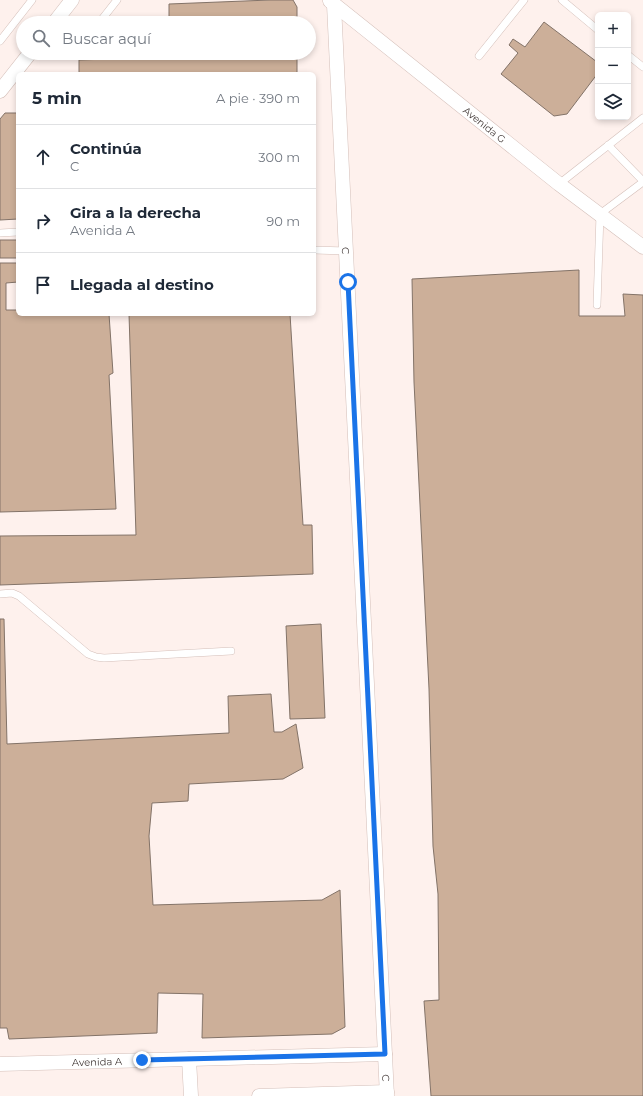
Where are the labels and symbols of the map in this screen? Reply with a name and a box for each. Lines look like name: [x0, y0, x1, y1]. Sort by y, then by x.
street label: Avenida G: [460, 104, 508, 146]
street label: C: [339, 247, 352, 255]
route start: [339, 273, 357, 291]
route end: [133, 1051, 151, 1069]
street label: Avenida A: [72, 1055, 123, 1069]
street label: C: [379, 1074, 392, 1082]

